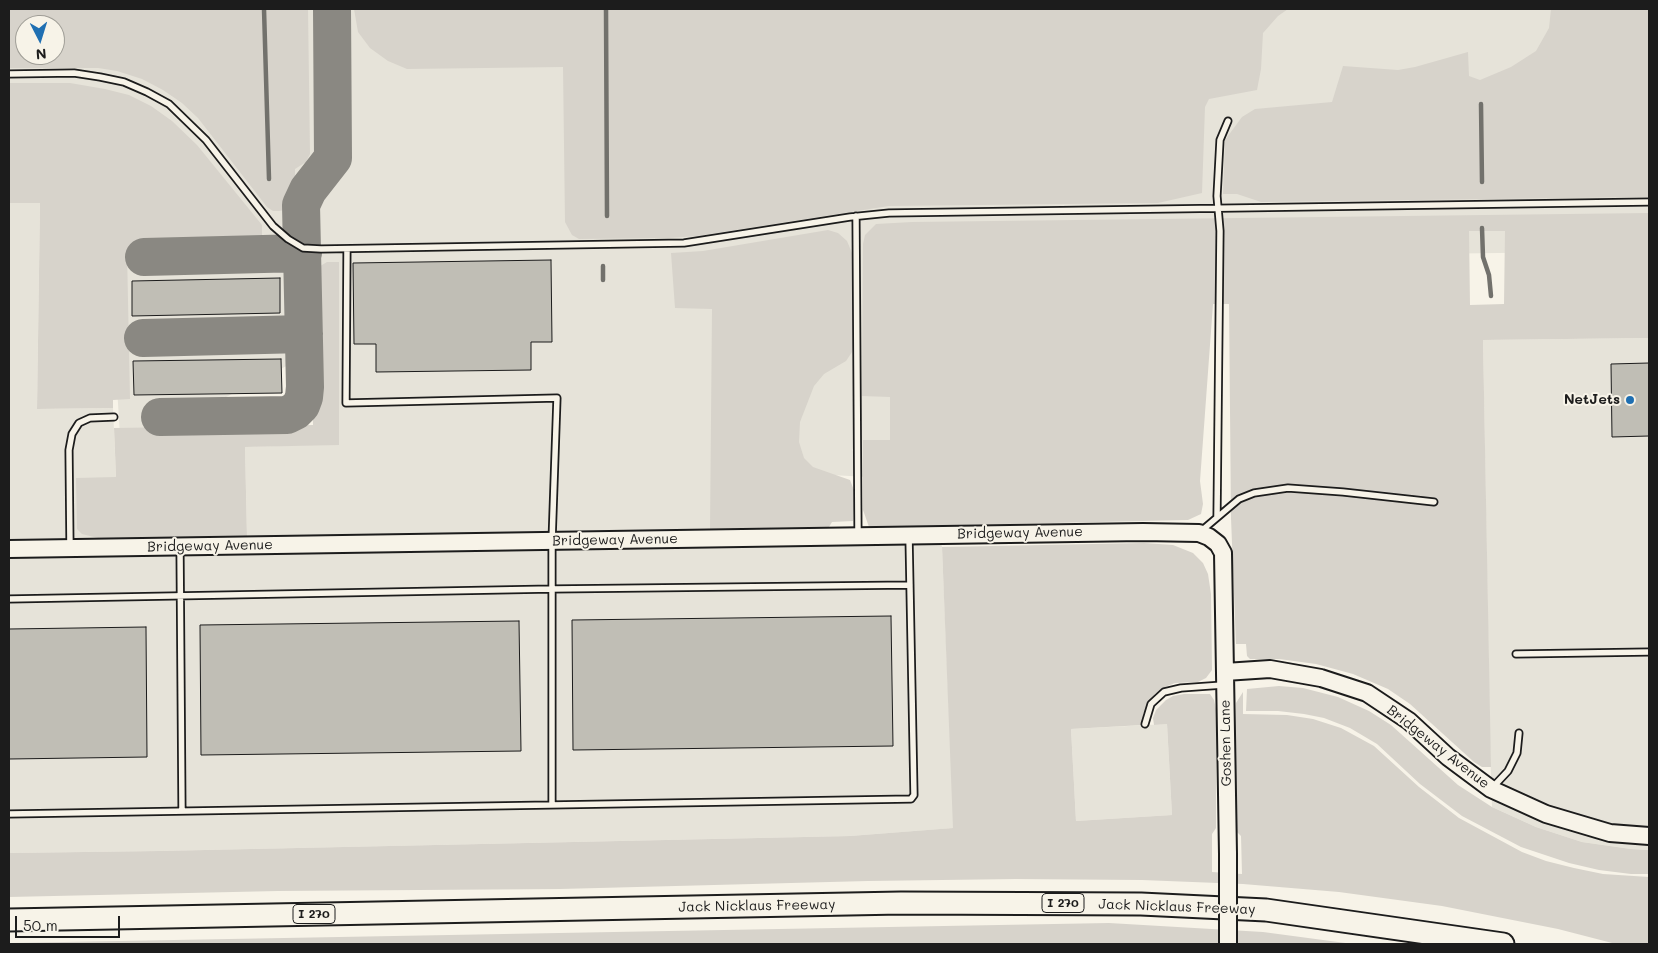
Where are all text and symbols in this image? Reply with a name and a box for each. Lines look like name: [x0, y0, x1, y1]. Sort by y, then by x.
north arrow: [15, 15, 65, 65]
text: N: [35, 45, 47, 64]
place label: NetJets: [1564, 392, 1620, 408]
marker: NetJets: [1624, 394, 1636, 406]
street label: Bridgeway Avenue: [957, 524, 1083, 542]
street label: Bridgeway Avenue: [552, 531, 678, 549]
street label: Bridgeway Avenue: [147, 537, 273, 555]
street label: Goshen Lane: [1217, 699, 1235, 787]
street label: Bridgeway Avenue: [1383, 702, 1493, 792]
road number: I 270: [1042, 894, 1084, 912]
street label: Jack Nicklaus Freeway: [678, 896, 836, 916]
street label: Jack Nicklaus Freeway: [1098, 896, 1256, 918]
road number: I 270: [293, 904, 335, 924]
scale bar: [18, 906, 122, 938]
text: 50 m: [23, 915, 58, 935]

